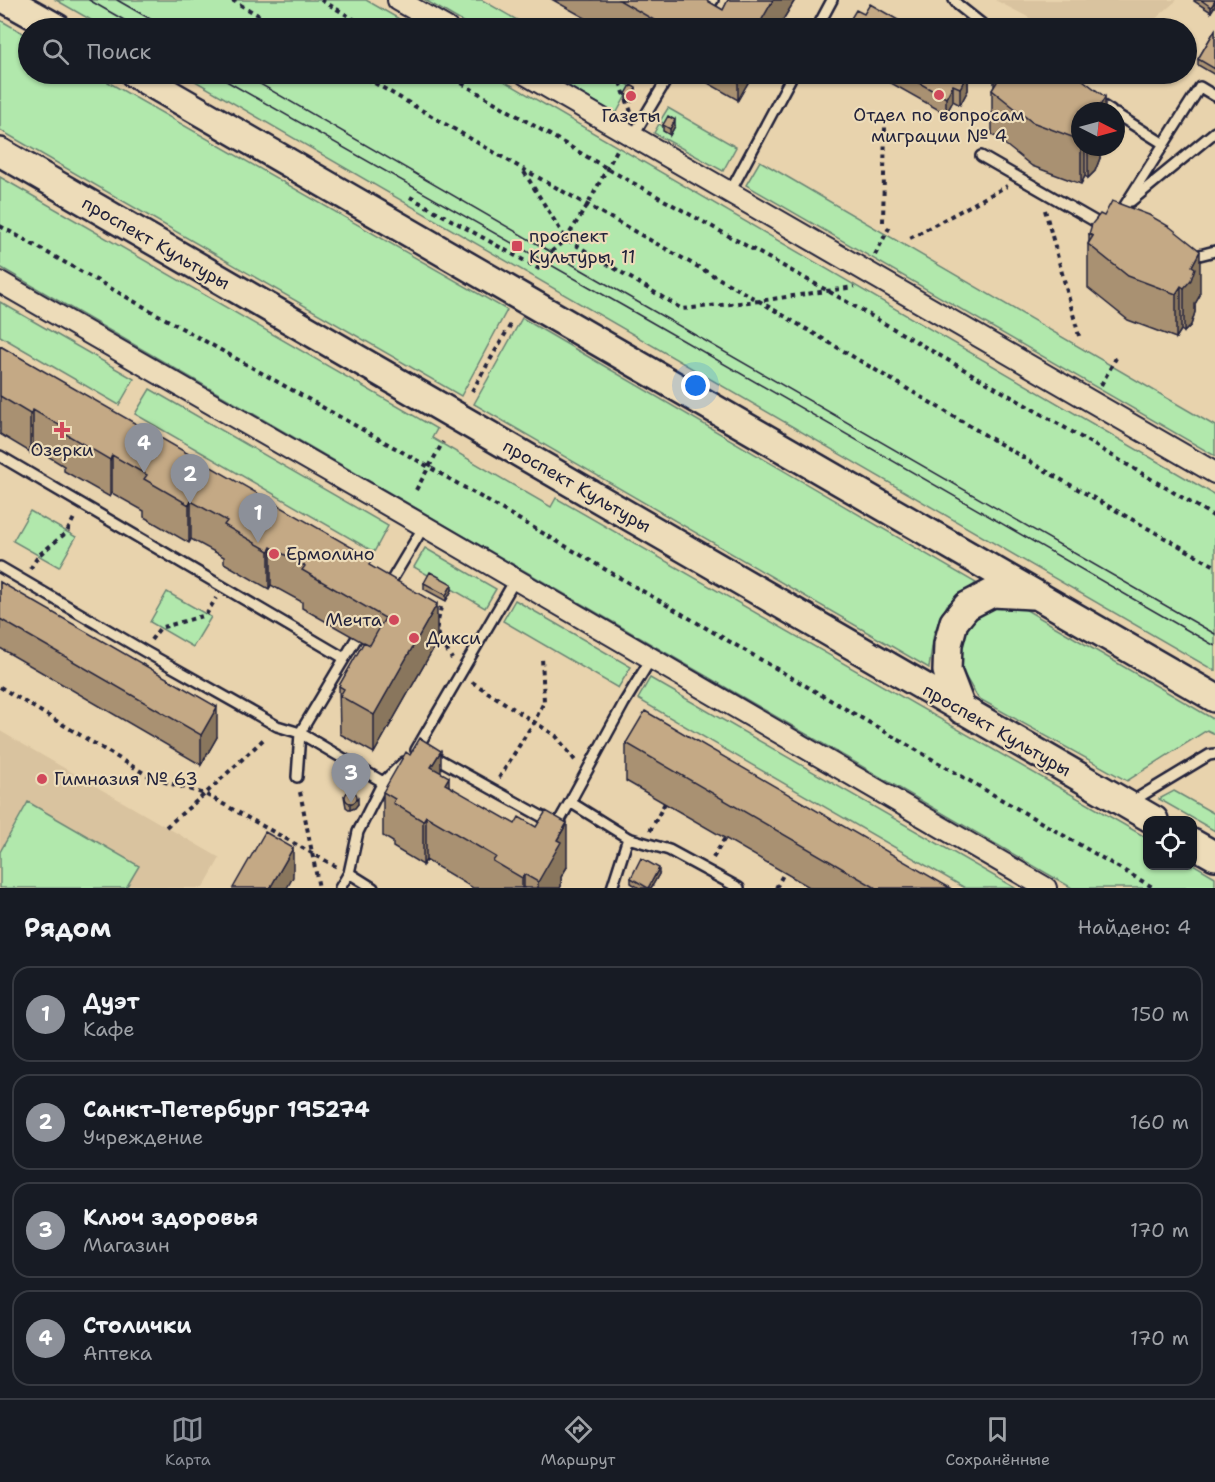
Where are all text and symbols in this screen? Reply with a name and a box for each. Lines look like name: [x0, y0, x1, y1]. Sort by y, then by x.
search box: [18, 18, 1197, 84]
icon: search: [39, 35, 72, 68]
text: Поиск: [87, 37, 151, 66]
marker: Отдел по вопросам миграции № 4: [932, 88, 946, 102]
marker: Газеты: [624, 89, 638, 103]
north arrow: [1071, 102, 1125, 156]
place label: Отдел по вопросам миграции № 4: [853, 103, 1025, 148]
place label: Газеты: [601, 104, 661, 128]
street label: проспект Культуры: [78, 191, 234, 295]
place label: проспект Культуры, 11: [529, 224, 635, 269]
marker: проспект Культуры, 11: [510, 239, 524, 253]
your location: [681, 371, 710, 400]
marker: Озерки: [55, 423, 69, 437]
pin: 4: [124, 424, 164, 473]
street label: проспект Культуры: [499, 434, 655, 538]
place label: Озерки: [30, 438, 94, 462]
pin: 2: [170, 454, 210, 504]
pin: 1: [238, 494, 278, 543]
place label: Ермолино: [286, 542, 375, 566]
marker: Ермолино: [267, 547, 281, 561]
place label: Мечта: [325, 608, 382, 632]
marker: Мечта: [387, 613, 401, 627]
place label: Дикси: [426, 626, 481, 650]
marker: Дикси: [407, 631, 421, 645]
street label: проспект Культуры: [919, 678, 1075, 782]
pin: 3: [332, 754, 370, 803]
place label: Гимназия № 63: [54, 767, 198, 791]
marker: Гимназия № 63: [35, 772, 49, 786]
map controls: [1143, 816, 1197, 870]
button: locate: [1143, 816, 1197, 870]
text: Рядом: [24, 910, 111, 945]
text: Найдено: 4: [1078, 914, 1191, 940]
text: Дуэт: [83, 987, 140, 1016]
text: 1: [41, 1001, 50, 1027]
text: 150 m: [1131, 1001, 1189, 1027]
text: Кафе: [83, 1016, 135, 1042]
text: Санкт-Петербург 195274: [83, 1095, 370, 1124]
text: 2: [39, 1109, 53, 1135]
text: 160 m: [1130, 1109, 1189, 1135]
text: Учреждение: [83, 1124, 203, 1150]
text: Ключ здоровья: [83, 1203, 258, 1232]
text: 3: [39, 1217, 53, 1243]
text: 170 m: [1130, 1217, 1189, 1243]
text: Магазин: [83, 1232, 170, 1258]
text: Столички: [83, 1311, 192, 1340]
text: 4: [39, 1325, 53, 1351]
text: 170 m: [1130, 1325, 1189, 1351]
text: Аптека: [83, 1340, 152, 1366]
tab: Карта: [165, 1413, 211, 1470]
tab: Маршрут: [541, 1413, 615, 1470]
tab: Сохранённые: [945, 1413, 1050, 1470]

